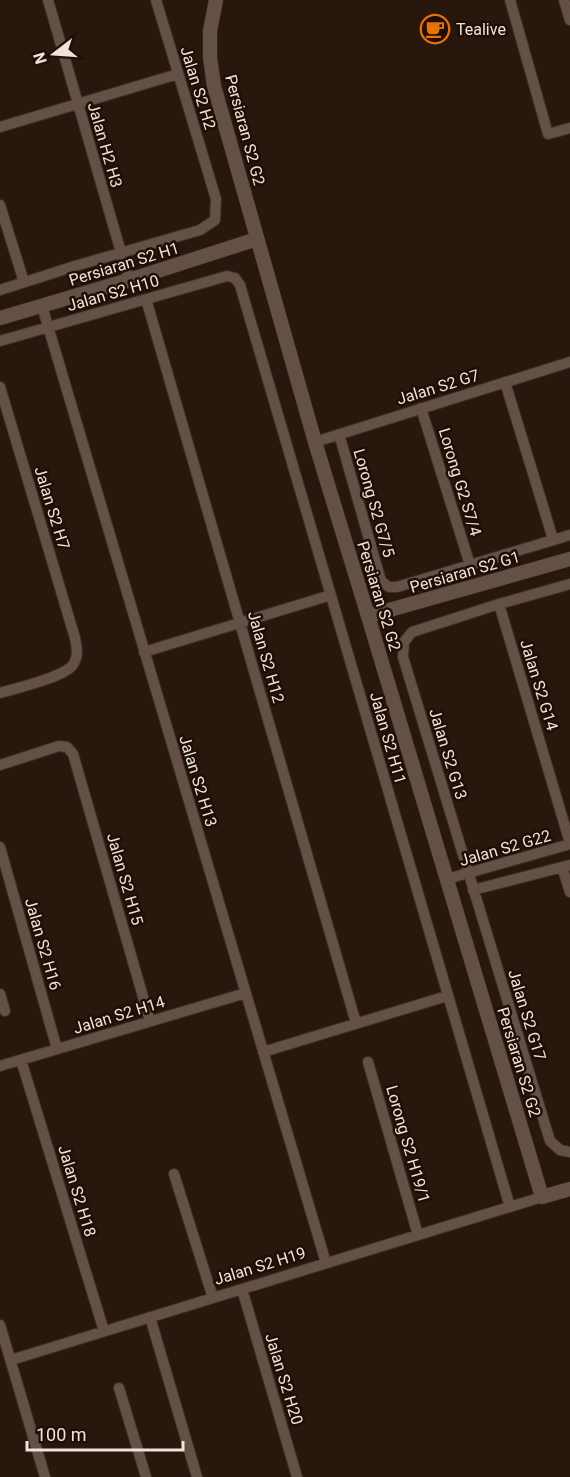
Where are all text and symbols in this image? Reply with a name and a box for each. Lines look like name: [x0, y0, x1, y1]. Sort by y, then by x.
cafe icon: Tealive: [419, 13, 451, 45]
place label: Tealive: [456, 20, 506, 39]
north arrow: [24, 24, 84, 84]
street label: Jalan S2 H2: [176, 44, 220, 132]
text: N: [29, 50, 51, 66]
street label: Persiaran S2 G2: [221, 73, 269, 187]
street label: Jalan H2 H3: [84, 100, 126, 190]
street label: Persiaran S2 H1: [67, 238, 181, 290]
street label: Jalan S2 H10: [65, 271, 161, 315]
street label: Jalan S2 G7: [394, 365, 482, 409]
street label: Lorong G2 S7/4: [435, 426, 485, 538]
street label: Lorong S2 G7/5: [349, 447, 399, 559]
street label: Jalan S2 H7: [30, 464, 74, 552]
street label: Persiaran S2 G2: [353, 539, 405, 653]
street label: Persiaran S2 G1: [408, 547, 522, 597]
street label: Jalan S2 H12: [244, 609, 288, 705]
street label: Jalan S2 G14: [516, 637, 562, 733]
street label: Jalan S2 H11: [366, 690, 410, 786]
street label: Jalan S2 G13: [425, 706, 471, 802]
street label: Jalan S2 H13: [175, 733, 221, 829]
street label: Jalan S2 G22: [457, 826, 553, 870]
street label: Jalan S2 H15: [103, 831, 147, 927]
street label: Jalan S2 H16: [21, 896, 65, 992]
street label: Jalan S2 G17: [504, 967, 550, 1063]
street label: Jalan S2 H14: [71, 992, 167, 1038]
street label: Persiaran S2 G2: [493, 1005, 545, 1119]
street label: Lorong S2 H19/1: [382, 1083, 434, 1205]
street label: Jalan S2 H18: [54, 1143, 100, 1239]
street label: Jalan S2 H19: [212, 1243, 308, 1289]
street label: Jalan S2 H20: [261, 1331, 307, 1427]
scale bar: [27, 1414, 183, 1452]
text: 100 m: [36, 1424, 87, 1445]

